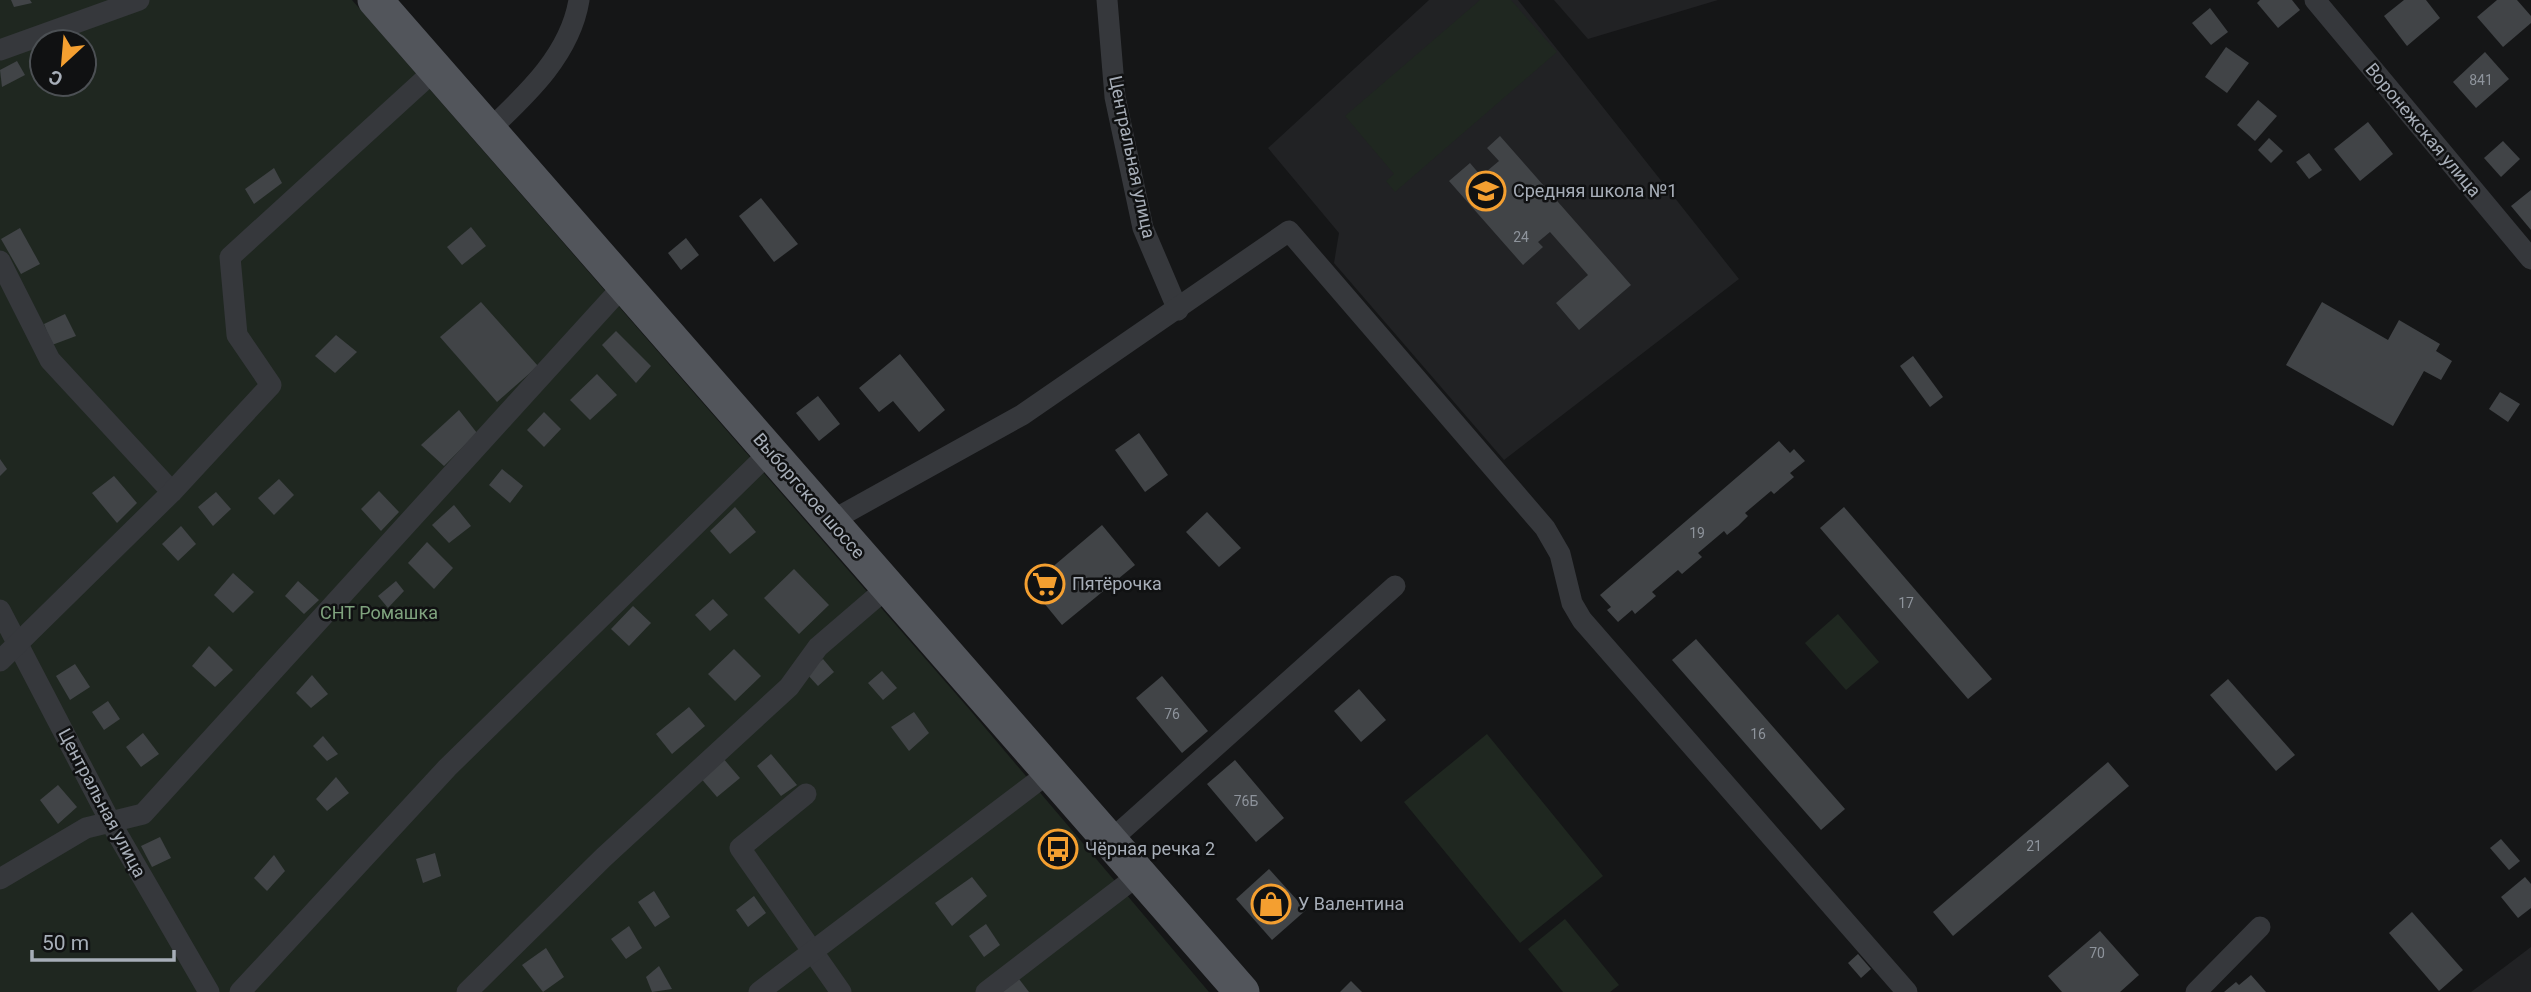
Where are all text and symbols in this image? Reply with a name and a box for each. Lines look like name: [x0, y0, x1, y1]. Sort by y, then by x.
north arrow: [28, 28, 98, 98]
street label: Воронежская улица: [2361, 59, 2485, 201]
text: С: [45, 65, 66, 91]
house number: 841: [2469, 72, 2493, 88]
street label: Центральная улица: [1105, 74, 1160, 240]
school or university icon: Средняя школа №1: [1465, 170, 1507, 212]
place label: Средняя школа №1: [1513, 180, 1677, 201]
house number: 24: [1513, 229, 1529, 245]
street label: Выборгское шоссе: [749, 429, 870, 563]
house number: 19: [1689, 525, 1705, 541]
supermarket icon: Пятёрочка: [1024, 563, 1066, 605]
place label: Пятёрочка: [1072, 573, 1162, 594]
house number: 17: [1898, 595, 1914, 611]
park label: СНТ Ромашка: [320, 602, 438, 623]
house number: 76: [1164, 706, 1180, 722]
street label: Центральная улица: [54, 725, 151, 881]
house number: 16: [1750, 726, 1766, 742]
house number: 76Б: [1234, 793, 1258, 809]
bus stop icon: Чёрная речка 2: [1037, 828, 1079, 870]
place label: Чёрная речка 2: [1085, 838, 1215, 859]
house number: 21: [2026, 838, 2042, 854]
shop icon: У Валентина: [1250, 883, 1292, 925]
place label: У Валентина: [1298, 893, 1404, 914]
scale bar: [32, 918, 173, 962]
text: 50 m: [42, 931, 89, 955]
house number: 70: [2089, 945, 2105, 961]

